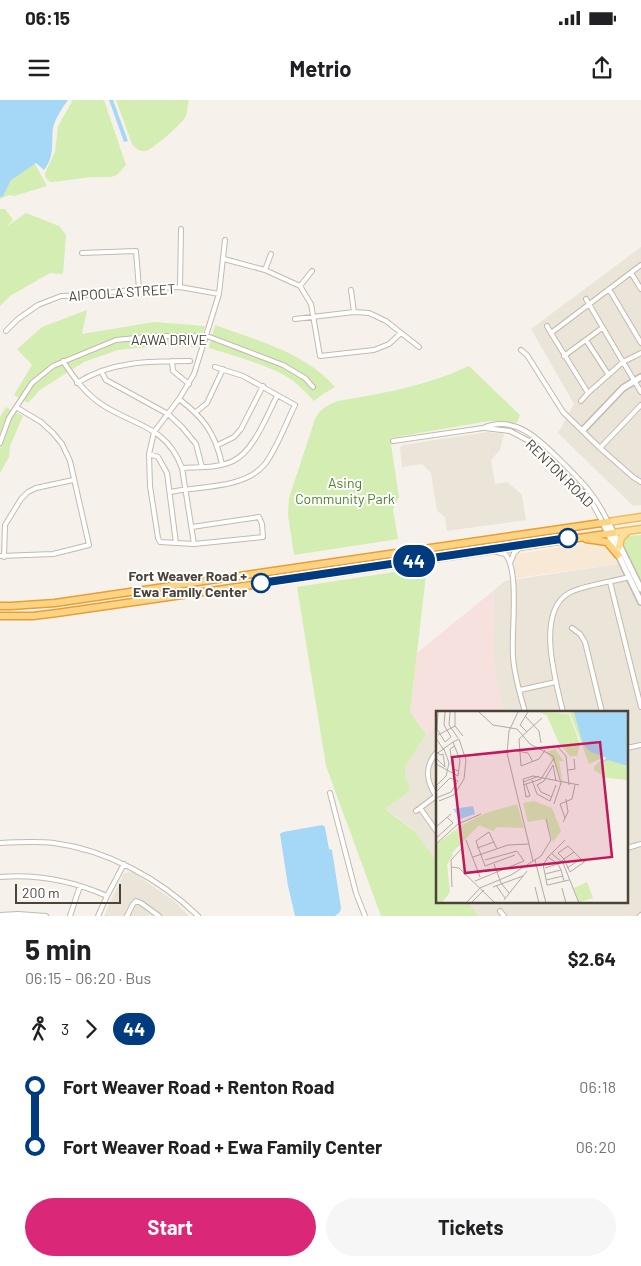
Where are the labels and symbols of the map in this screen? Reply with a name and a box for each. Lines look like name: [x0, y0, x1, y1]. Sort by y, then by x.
street label: AIPOOLA STREET: [68, 280, 176, 304]
street label: AAWA DRIVE: [131, 331, 207, 348]
street label: RENTON ROAD: [522, 435, 598, 511]
park label: Asing Community Park: [295, 474, 395, 507]
unlabelled marker: [558, 528, 578, 548]
line badge: 44: [392, 545, 436, 577]
place label: Fort Weaver Road + Ewa Family Center: [129, 567, 248, 600]
marker: Fort Weaver Road + Ewa Family Center: [251, 573, 271, 593]
inset map: [436, 711, 628, 904]
scale bar: [15, 881, 121, 904]

